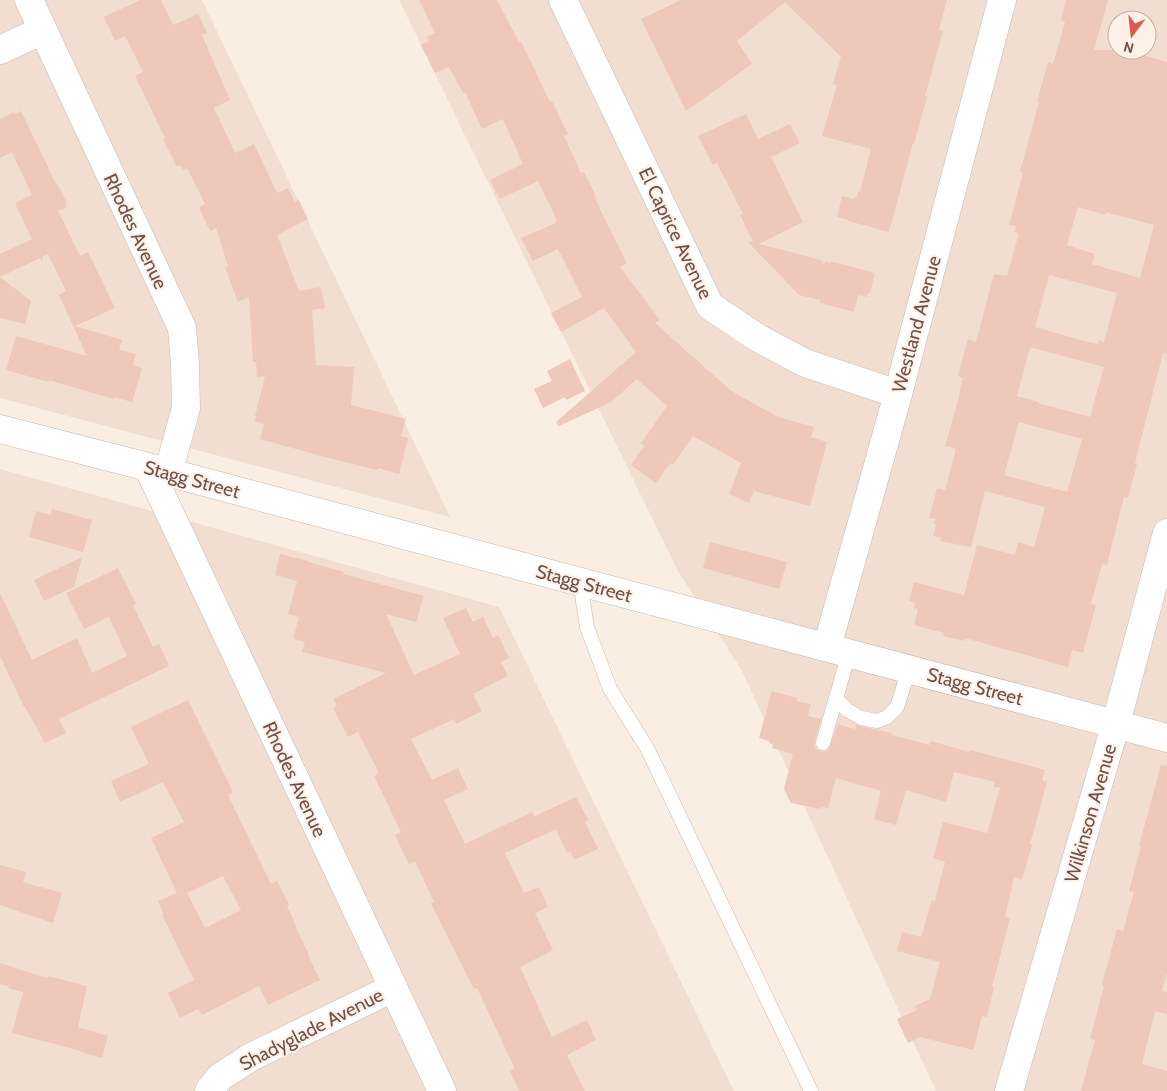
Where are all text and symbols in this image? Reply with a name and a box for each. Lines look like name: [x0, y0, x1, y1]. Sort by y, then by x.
north arrow: [1107, 10, 1157, 60]
text: N: [1122, 38, 1136, 58]
street label: El Caprice Avenue: [634, 164, 717, 303]
street label: Rhodes Avenue: [99, 170, 172, 293]
street label: Westland Avenue: [887, 253, 946, 395]
street label: Stagg Street: [141, 456, 243, 503]
street label: Stagg Street: [533, 560, 635, 607]
street label: Stagg Street: [924, 663, 1026, 710]
street label: Rhodes Avenue: [258, 718, 331, 841]
street label: Wilkinson Avenue: [1060, 741, 1121, 885]
street label: Shadyglade Avenue: [235, 983, 387, 1076]

